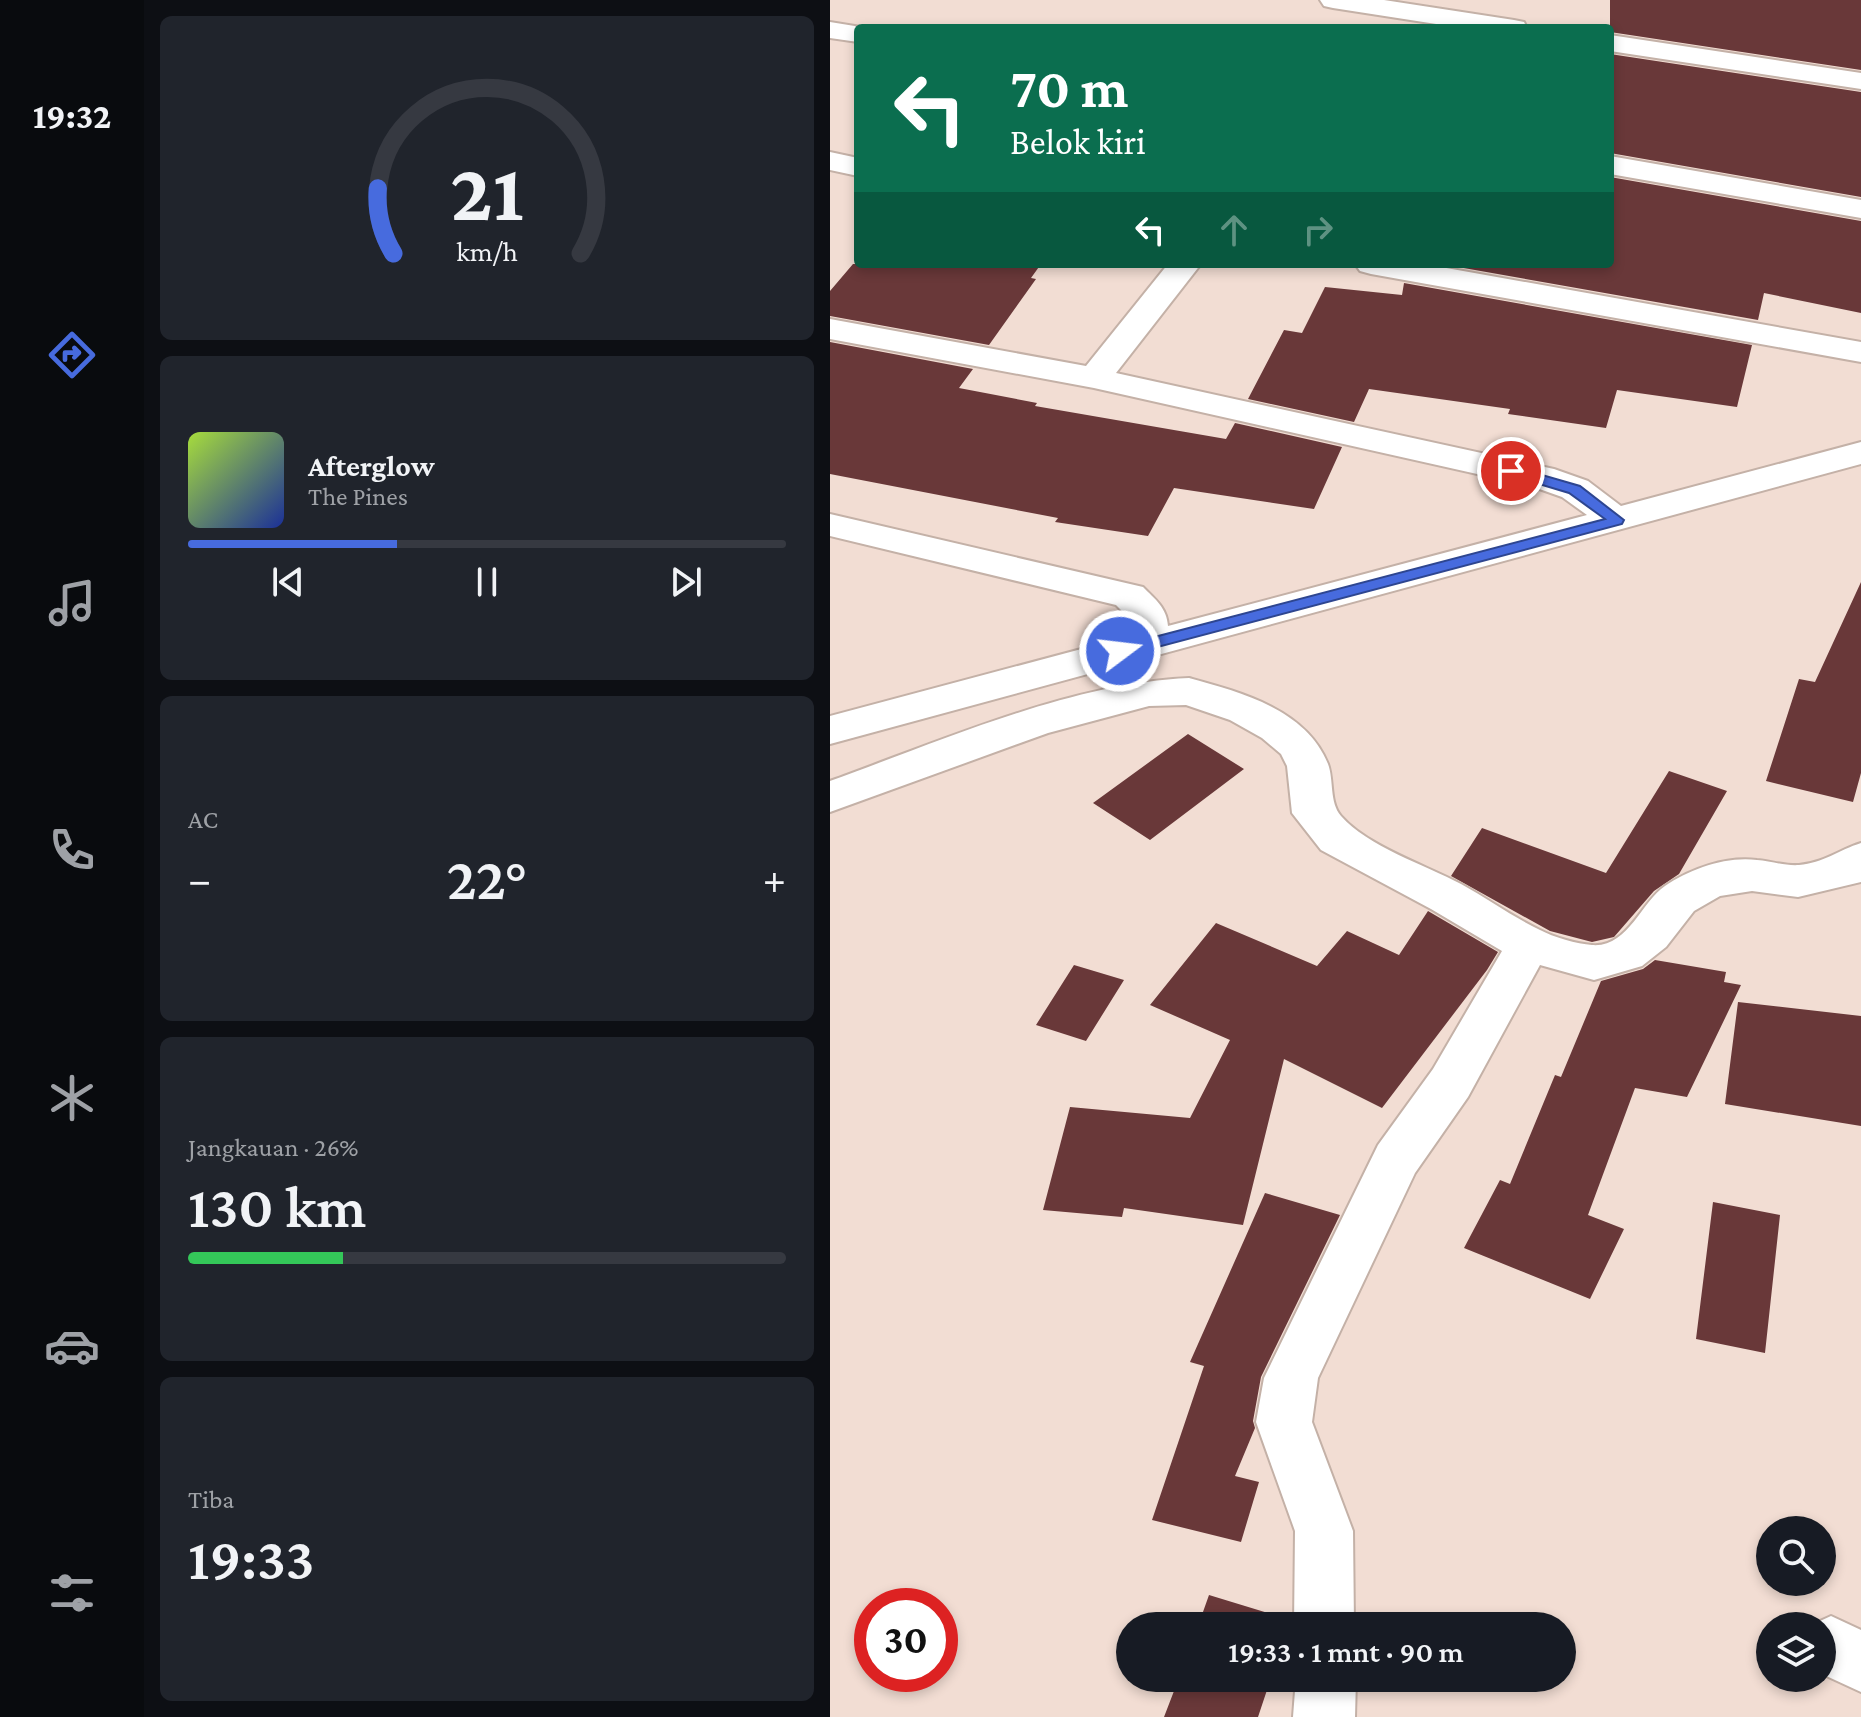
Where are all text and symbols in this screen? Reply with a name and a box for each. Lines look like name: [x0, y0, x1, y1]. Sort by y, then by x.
icon: left: [878, 56, 982, 160]
text: 70 m: [1010, 57, 1129, 119]
text: 19:32: [33, 96, 111, 136]
text: Belok kiri: [1010, 122, 1146, 162]
text: 21: [450, 145, 524, 238]
icon: left: [1128, 208, 1172, 252]
icon: ahead: [1212, 208, 1256, 252]
icon: right: [1296, 208, 1340, 252]
text: km/h: [456, 235, 518, 267]
icon: directions: [44, 327, 100, 383]
pin: [1477, 437, 1545, 505]
text: Afterglow: [308, 449, 435, 482]
icon: arrive: [1489, 449, 1533, 493]
text: The Pines: [308, 482, 408, 511]
icon: previous: [266, 560, 310, 604]
icon: pause: [465, 560, 509, 604]
icon: next: [664, 560, 708, 604]
icon: music: [44, 575, 100, 631]
position arrow: [1078, 609, 1162, 693]
text: AC: [188, 805, 218, 834]
icon: phone: [44, 822, 100, 878]
text: 22°: [447, 845, 527, 912]
text: −: [188, 855, 211, 903]
text: +: [763, 855, 786, 903]
icon: climate: [44, 1070, 100, 1126]
text: Jangkauan · 26%: [188, 1133, 359, 1162]
text: 130 km: [188, 1173, 366, 1240]
icon: car: [44, 1318, 100, 1374]
text: Tiba: [188, 1485, 234, 1514]
map controls: [1756, 1516, 1836, 1692]
button: search: [1756, 1516, 1836, 1596]
text: 19:33: [188, 1525, 315, 1592]
icon: filters: [44, 1565, 100, 1621]
speed limit sign: 30: [854, 1588, 958, 1692]
button: layers: [1756, 1612, 1836, 1692]
text: 19:33 · 1 mnt · 90 m: [1228, 1635, 1464, 1668]

